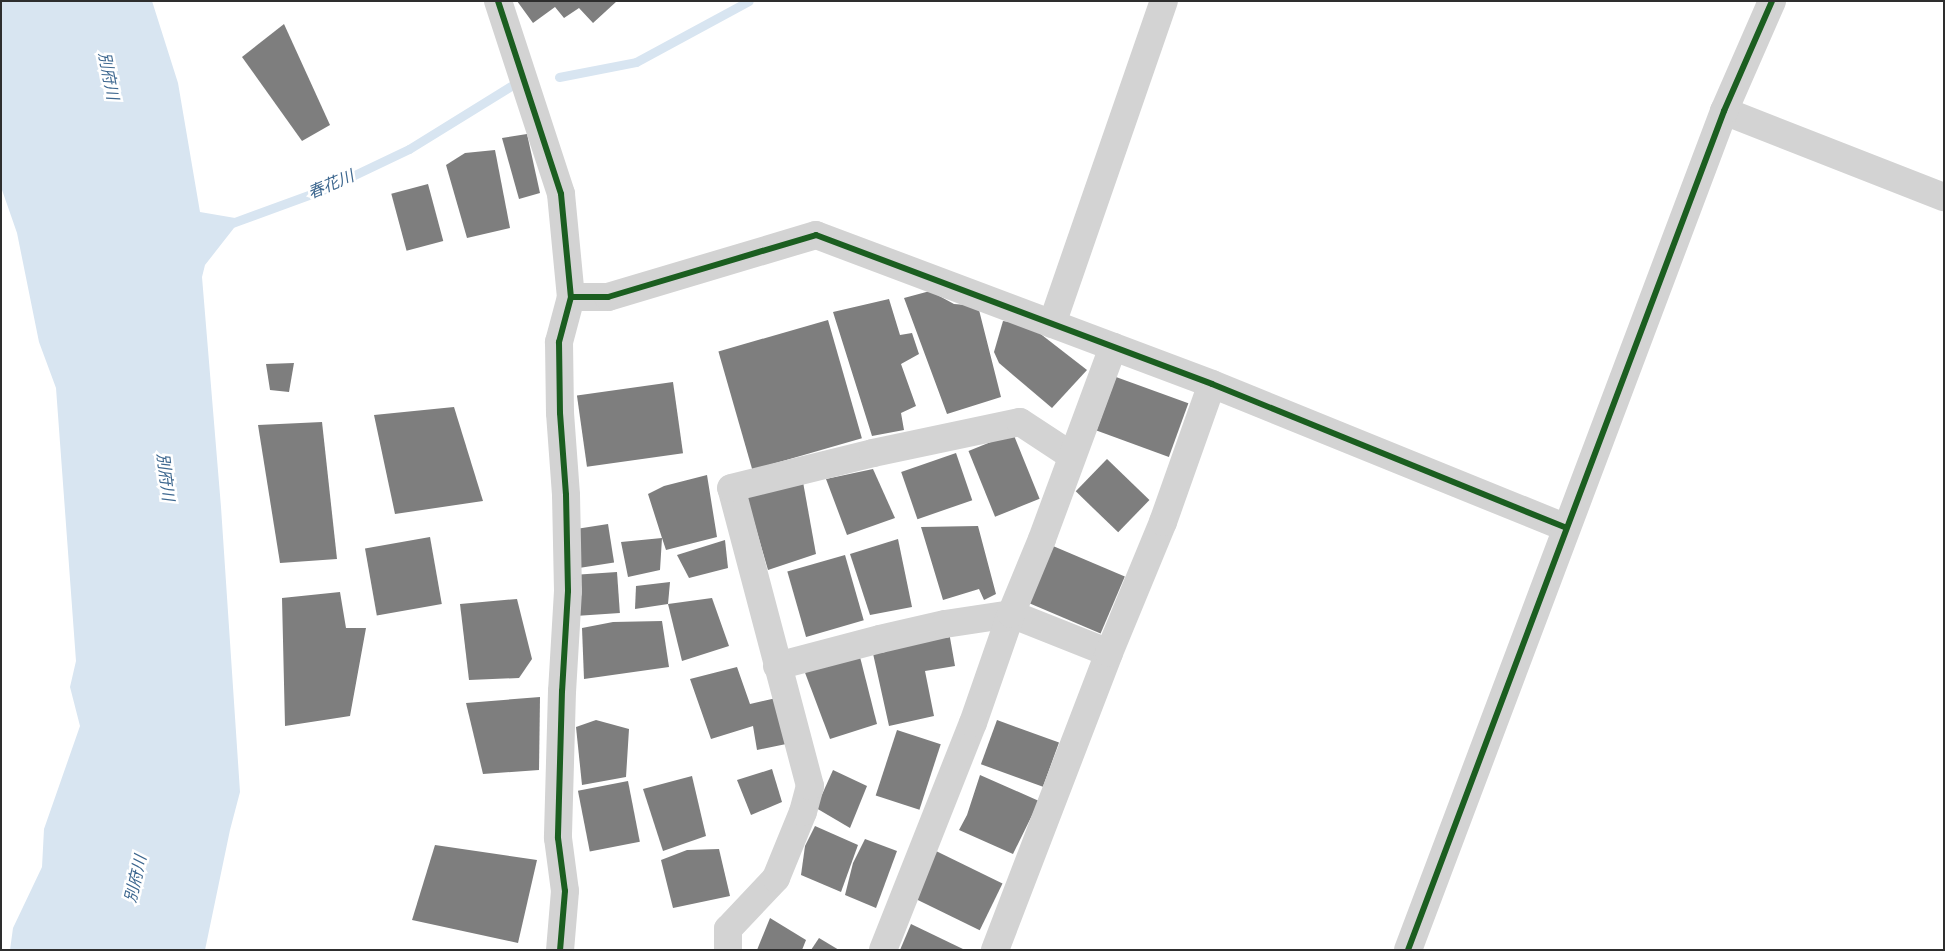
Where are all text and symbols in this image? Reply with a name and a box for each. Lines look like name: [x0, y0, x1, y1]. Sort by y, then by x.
water label: 別府川: [94, 51, 122, 101]
water label: 春花川: [305, 167, 357, 203]
water label: 別府川: [153, 452, 177, 502]
water label: 別府川: [121, 853, 151, 905]

